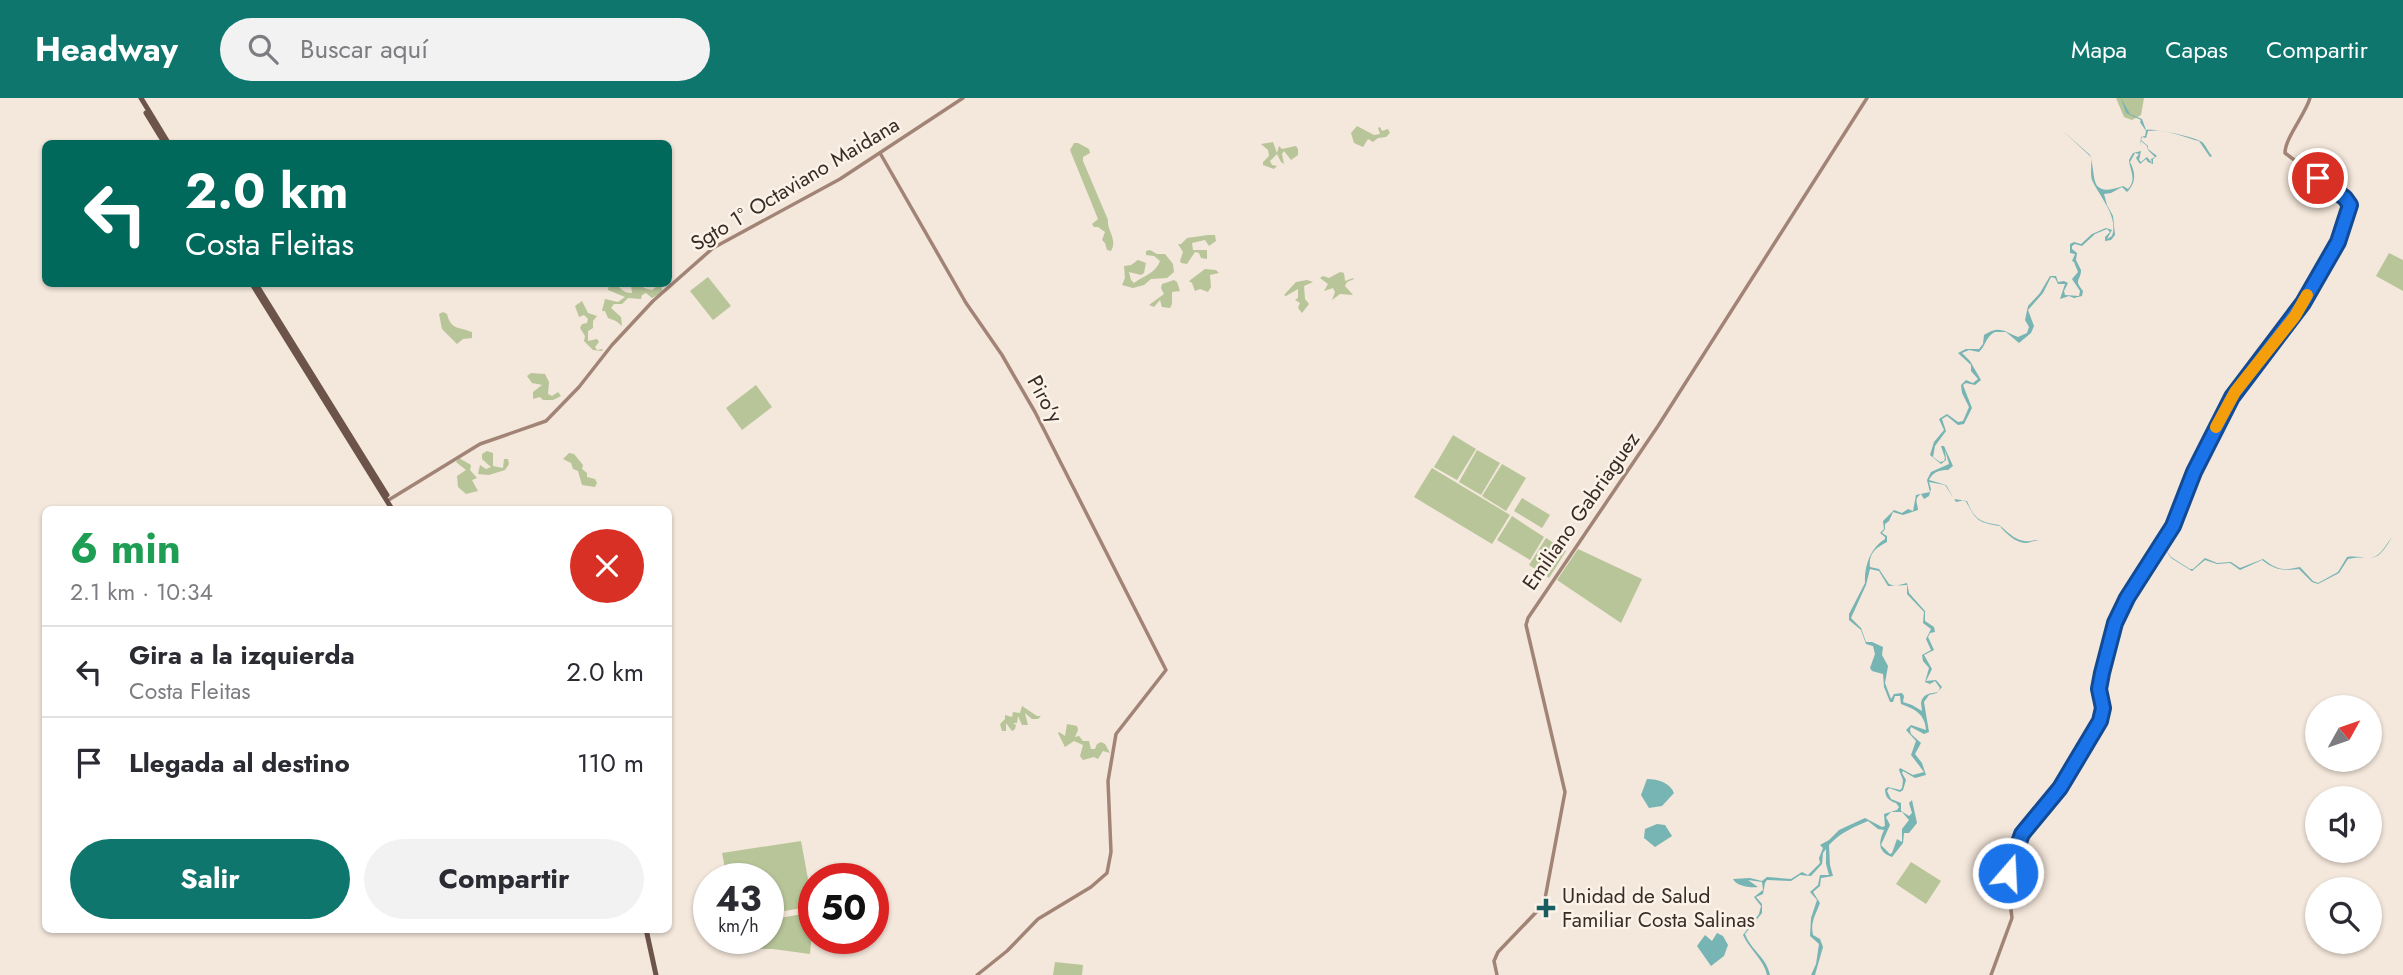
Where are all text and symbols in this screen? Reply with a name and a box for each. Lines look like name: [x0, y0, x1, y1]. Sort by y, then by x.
search box: [220, 18, 710, 81]
text: Headway: [35, 26, 178, 73]
icon: search: [244, 30, 282, 68]
text: Buscar aquí: [300, 30, 428, 68]
text: Mapa: [2071, 32, 2127, 67]
text: Capas: [2165, 32, 2228, 67]
text: Compartir: [2266, 32, 2368, 67]
street label: Sgto 1° Octaviano Maidana: [685, 110, 905, 258]
pin: [2288, 148, 2348, 208]
text: 2.0 km: [185, 156, 349, 226]
icon: arrive: [2299, 159, 2337, 197]
icon: left: [70, 168, 161, 259]
text: Costa Fleitas: [185, 221, 354, 267]
street label: Piro'y: [1020, 370, 1071, 429]
street label: Emiliano Gabriaguez: [1515, 426, 1647, 596]
text: 6 min: [70, 518, 181, 579]
button: close: [570, 529, 644, 603]
text: 2.1 km · 10:34: [70, 575, 213, 609]
text: Gira a la izquierda: [129, 636, 355, 674]
icon: left: [70, 653, 108, 691]
text: 2.0 km: [566, 653, 644, 691]
text: Costa Fleitas: [129, 674, 251, 708]
north arrow: [2305, 695, 2382, 772]
map controls: [2305, 695, 2382, 954]
icon: arrive: [70, 744, 108, 782]
text: Llegada al destino: [129, 744, 350, 782]
text: 110 m: [577, 744, 644, 782]
button: sound: [2305, 786, 2382, 863]
position arrow: [1971, 836, 2045, 910]
button: Salir: [70, 839, 350, 919]
button: Compartir: [364, 839, 644, 919]
speed limit sign: 50: [798, 863, 889, 954]
text: 43: [715, 874, 762, 924]
button: search: [2305, 877, 2382, 954]
place label: Unidad de Salud Familiar Costa Salinas: [1562, 881, 1755, 935]
marker: Unidad de Salud Familiar Costa Salinas: [1536, 898, 1556, 918]
text: km/h: [718, 913, 759, 939]

